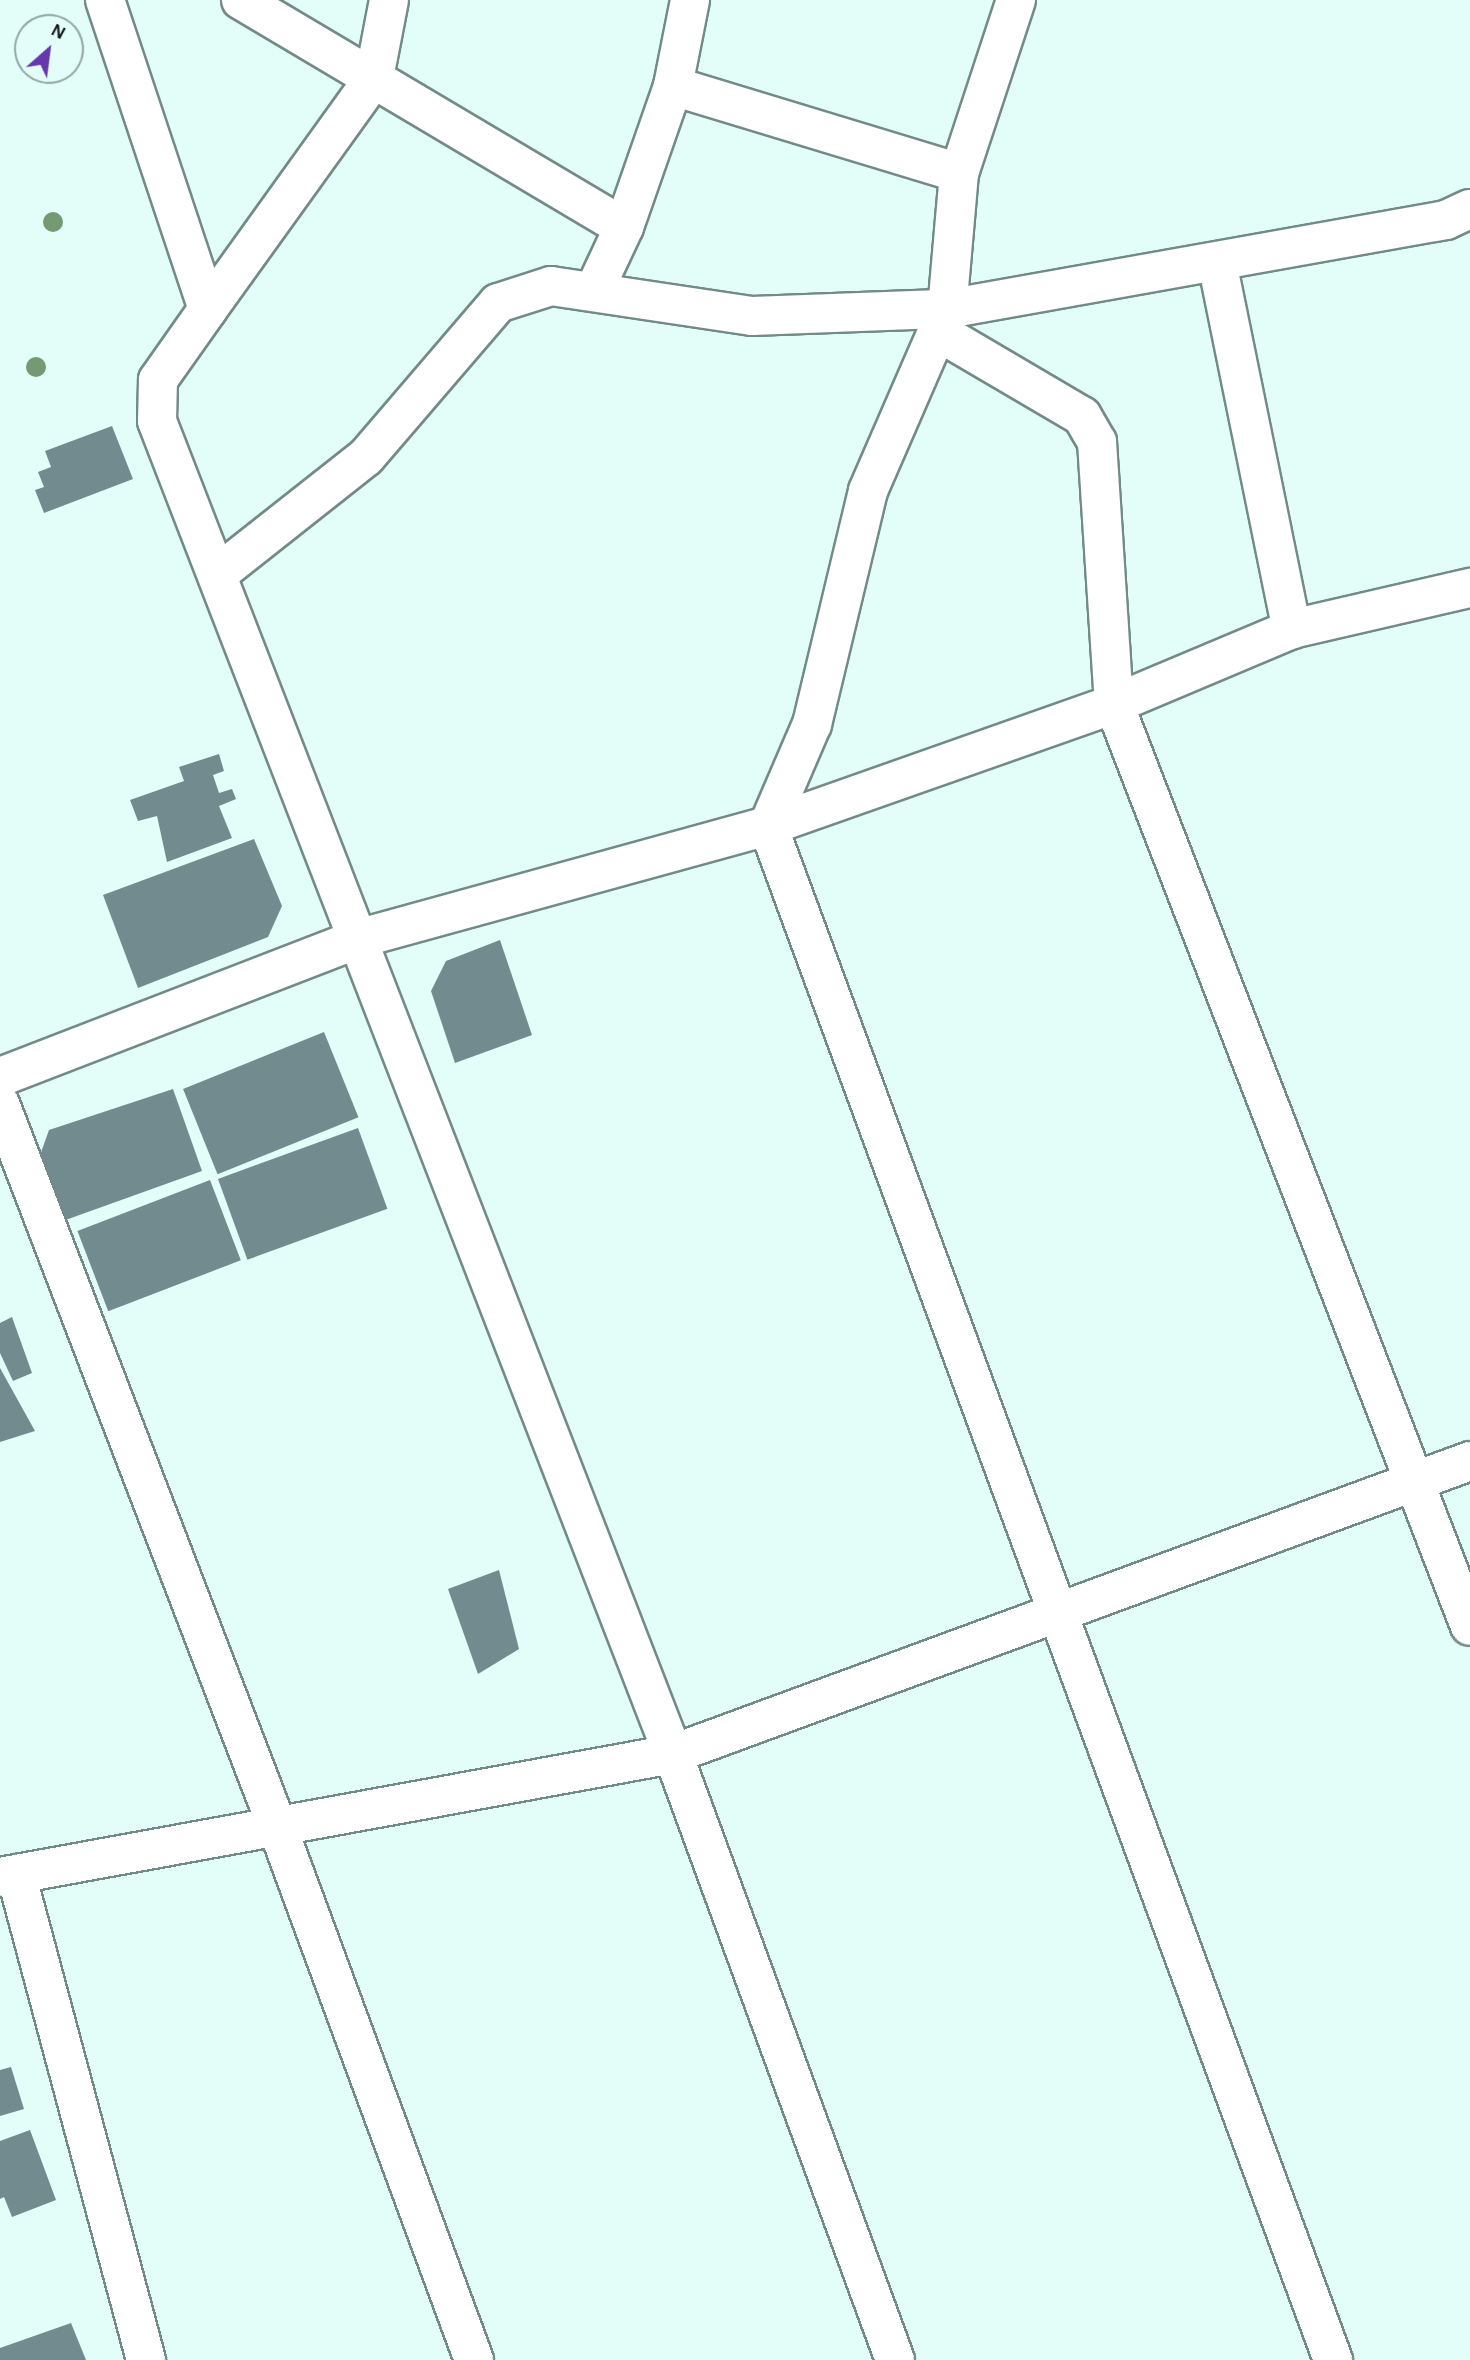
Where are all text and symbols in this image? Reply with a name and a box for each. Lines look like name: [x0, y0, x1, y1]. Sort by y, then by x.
north arrow: [14, 14, 84, 84]
text: N: [48, 20, 68, 43]

